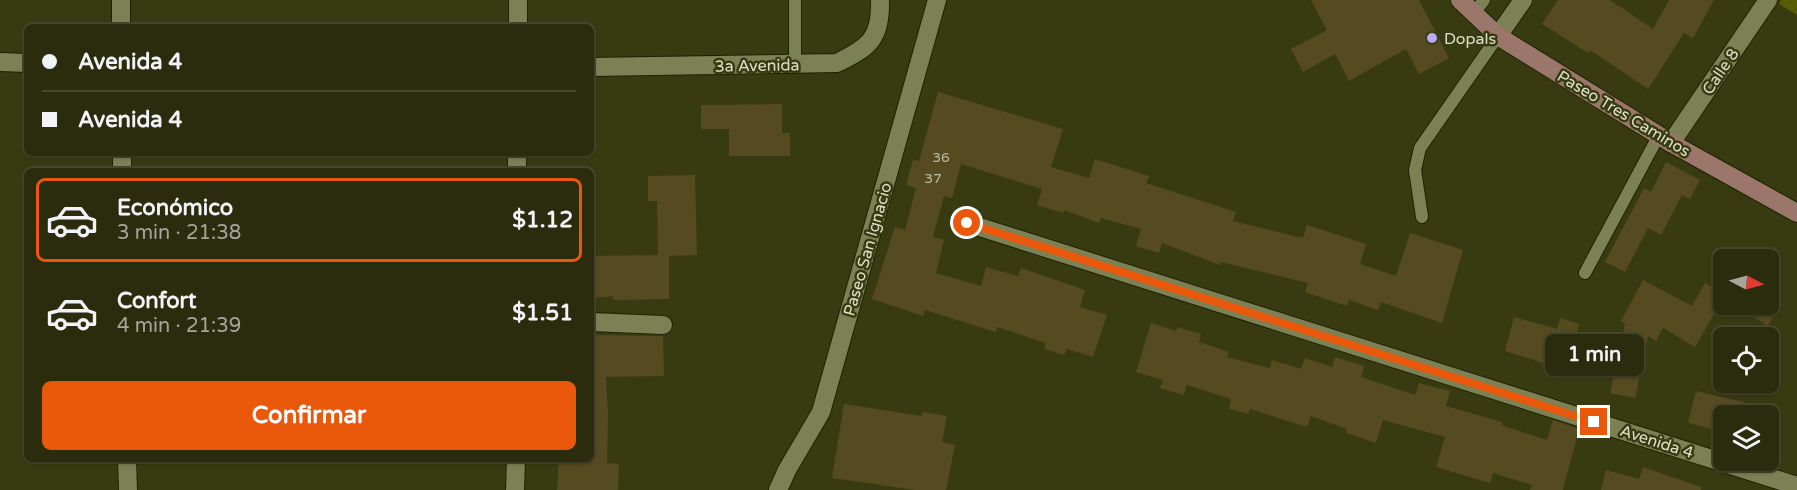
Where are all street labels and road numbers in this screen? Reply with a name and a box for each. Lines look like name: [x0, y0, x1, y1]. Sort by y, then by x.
street label: Calle 8: [1698, 45, 1743, 98]
street label: 3a Avenida: [714, 55, 800, 77]
street label: Paseo Tres Caminos: [1553, 66, 1694, 161]
street label: Paseo San Ignacio: [839, 180, 897, 318]
street label: Avenida 4: [1618, 421, 1696, 463]

